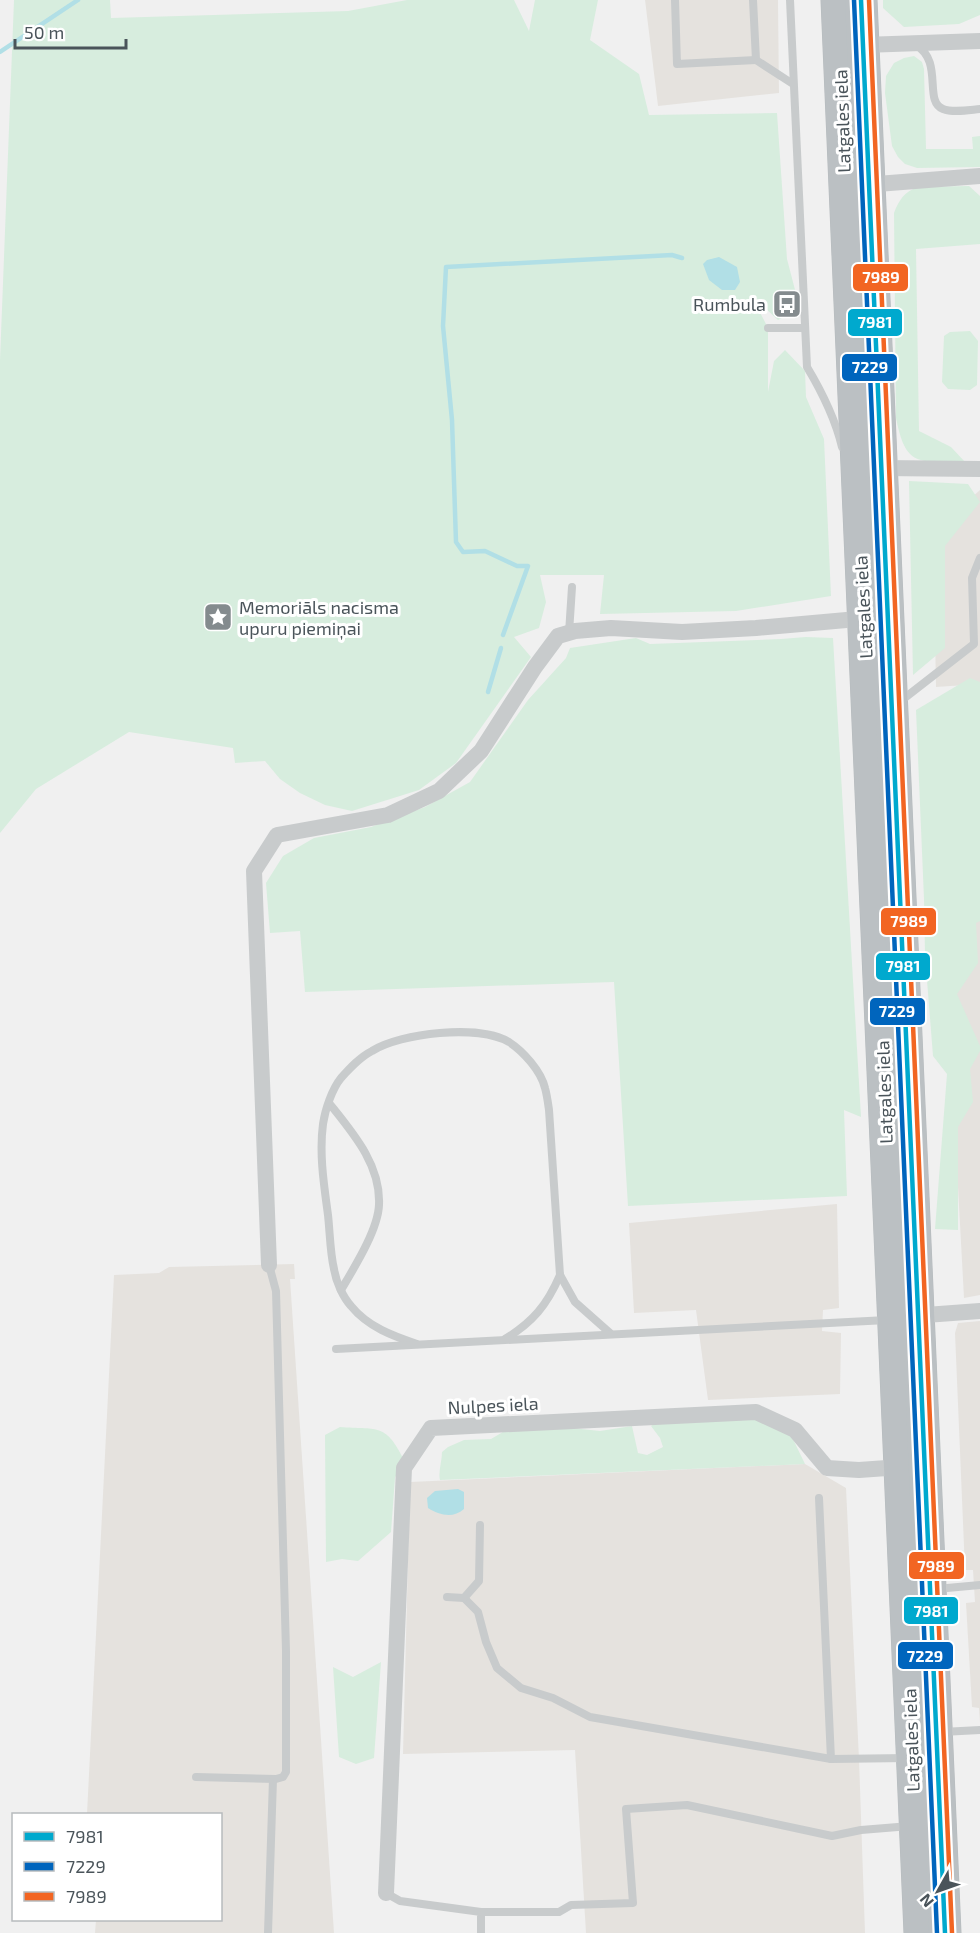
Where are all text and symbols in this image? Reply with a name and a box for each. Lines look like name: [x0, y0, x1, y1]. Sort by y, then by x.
scale bar: [15, 12, 126, 50]
text: 50 m: [24, 21, 64, 43]
street label: Latgales iela: [829, 69, 855, 173]
line badge: 7989: [852, 263, 909, 292]
text: 7989: [862, 267, 900, 286]
bus stop icon: Rumbula: [771, 288, 803, 320]
place label: Rumbula: [693, 293, 766, 315]
line badge: 7981: [847, 308, 903, 337]
text: 7981: [858, 312, 892, 331]
line badge: 7229: [841, 353, 898, 382]
text: 7229: [852, 357, 888, 376]
street label: Latgales iela: [849, 555, 877, 659]
place label: Memoriāls nacisma upuru piemiņai: [239, 596, 399, 640]
place icon: Memoriāls nacisma upuru piemiņai: [202, 601, 234, 633]
line badge: 7989: [880, 907, 937, 936]
text: 7989: [890, 911, 928, 930]
line badge: 7981: [875, 952, 931, 981]
text: 7981: [886, 956, 920, 975]
line badge: 7229: [869, 997, 926, 1026]
text: 7229: [879, 1001, 915, 1020]
street label: Latgales iela: [871, 1040, 897, 1144]
street label: Nulpes iela: [447, 1392, 539, 1418]
line badge: 7989: [908, 1551, 965, 1580]
text: 7989: [917, 1556, 955, 1575]
line badge: 7981: [903, 1596, 959, 1625]
text: 7981: [914, 1601, 948, 1620]
line badge: 7229: [897, 1641, 954, 1670]
text: 7229: [907, 1646, 943, 1665]
street label: Latgales iela: [898, 1688, 924, 1792]
legend: [12, 1813, 222, 1921]
text: 7981: [66, 1825, 104, 1847]
text: 7229: [66, 1855, 106, 1877]
north arrow: [908, 1861, 968, 1921]
text: 7989: [66, 1885, 107, 1907]
text: N: [915, 1890, 937, 1911]

